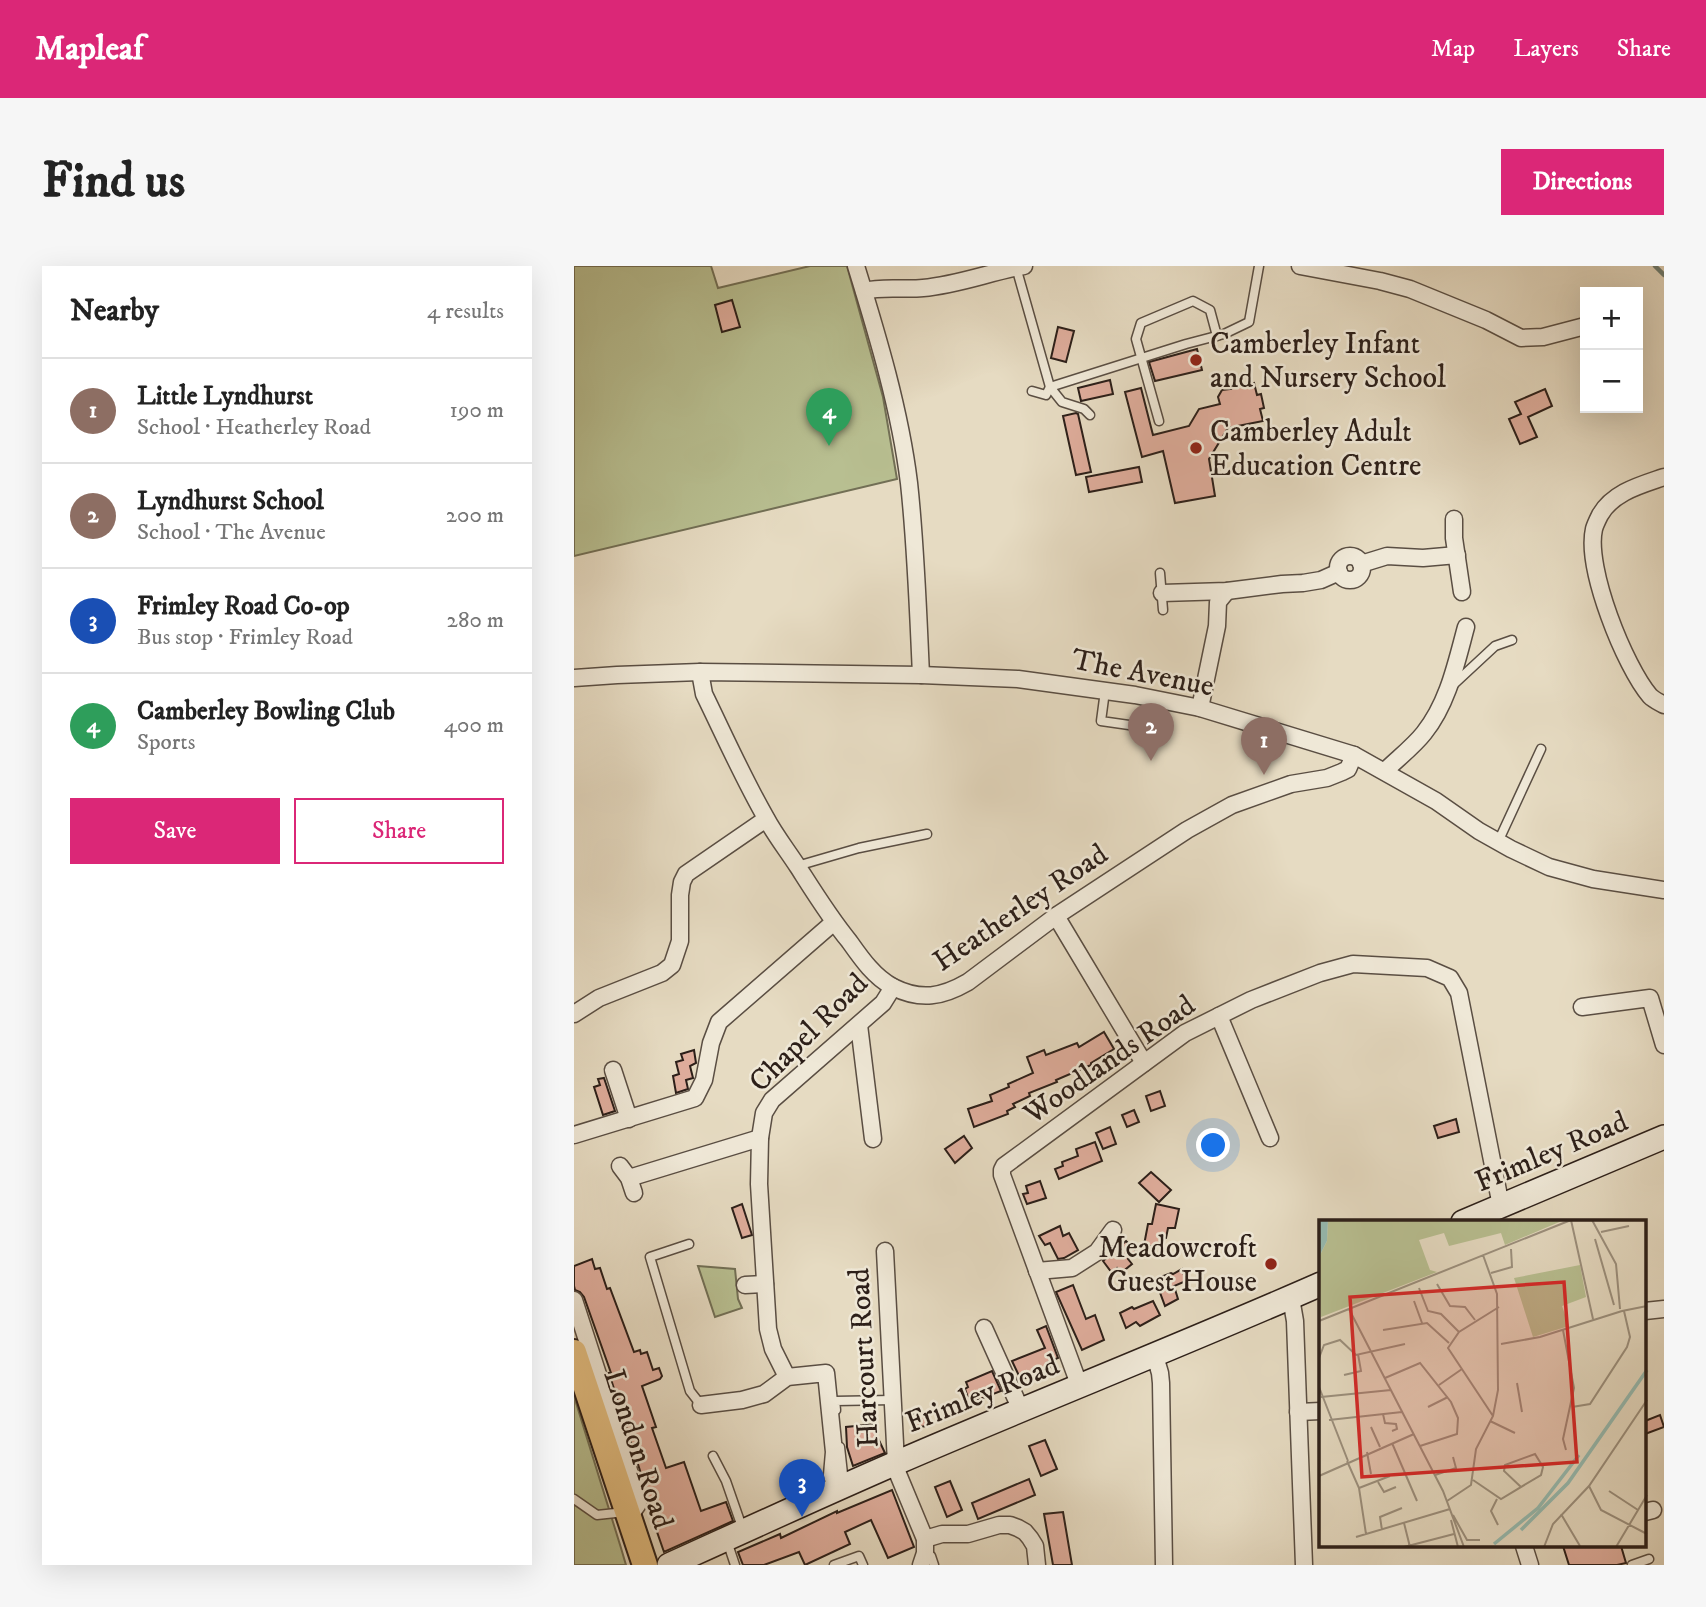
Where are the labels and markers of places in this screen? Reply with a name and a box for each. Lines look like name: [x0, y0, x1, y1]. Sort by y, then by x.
place label: Camberley Infant and Nursery School: [1210, 326, 1446, 397]
marker: Camberley Infant and Nursery School: [1188, 352, 1204, 368]
pin: 4: [806, 388, 852, 446]
place label: Camberley Adult Education Centre: [1210, 414, 1421, 485]
marker: Camberley Adult Education Centre: [1188, 440, 1204, 456]
pin: 2: [1128, 703, 1174, 761]
pin: 1: [1241, 717, 1287, 775]
place label: Meadowcroft Guest House: [1099, 1230, 1257, 1301]
marker: Meadowcroft Guest House: [1263, 1256, 1279, 1272]
pin: 3: [779, 1459, 825, 1517]

